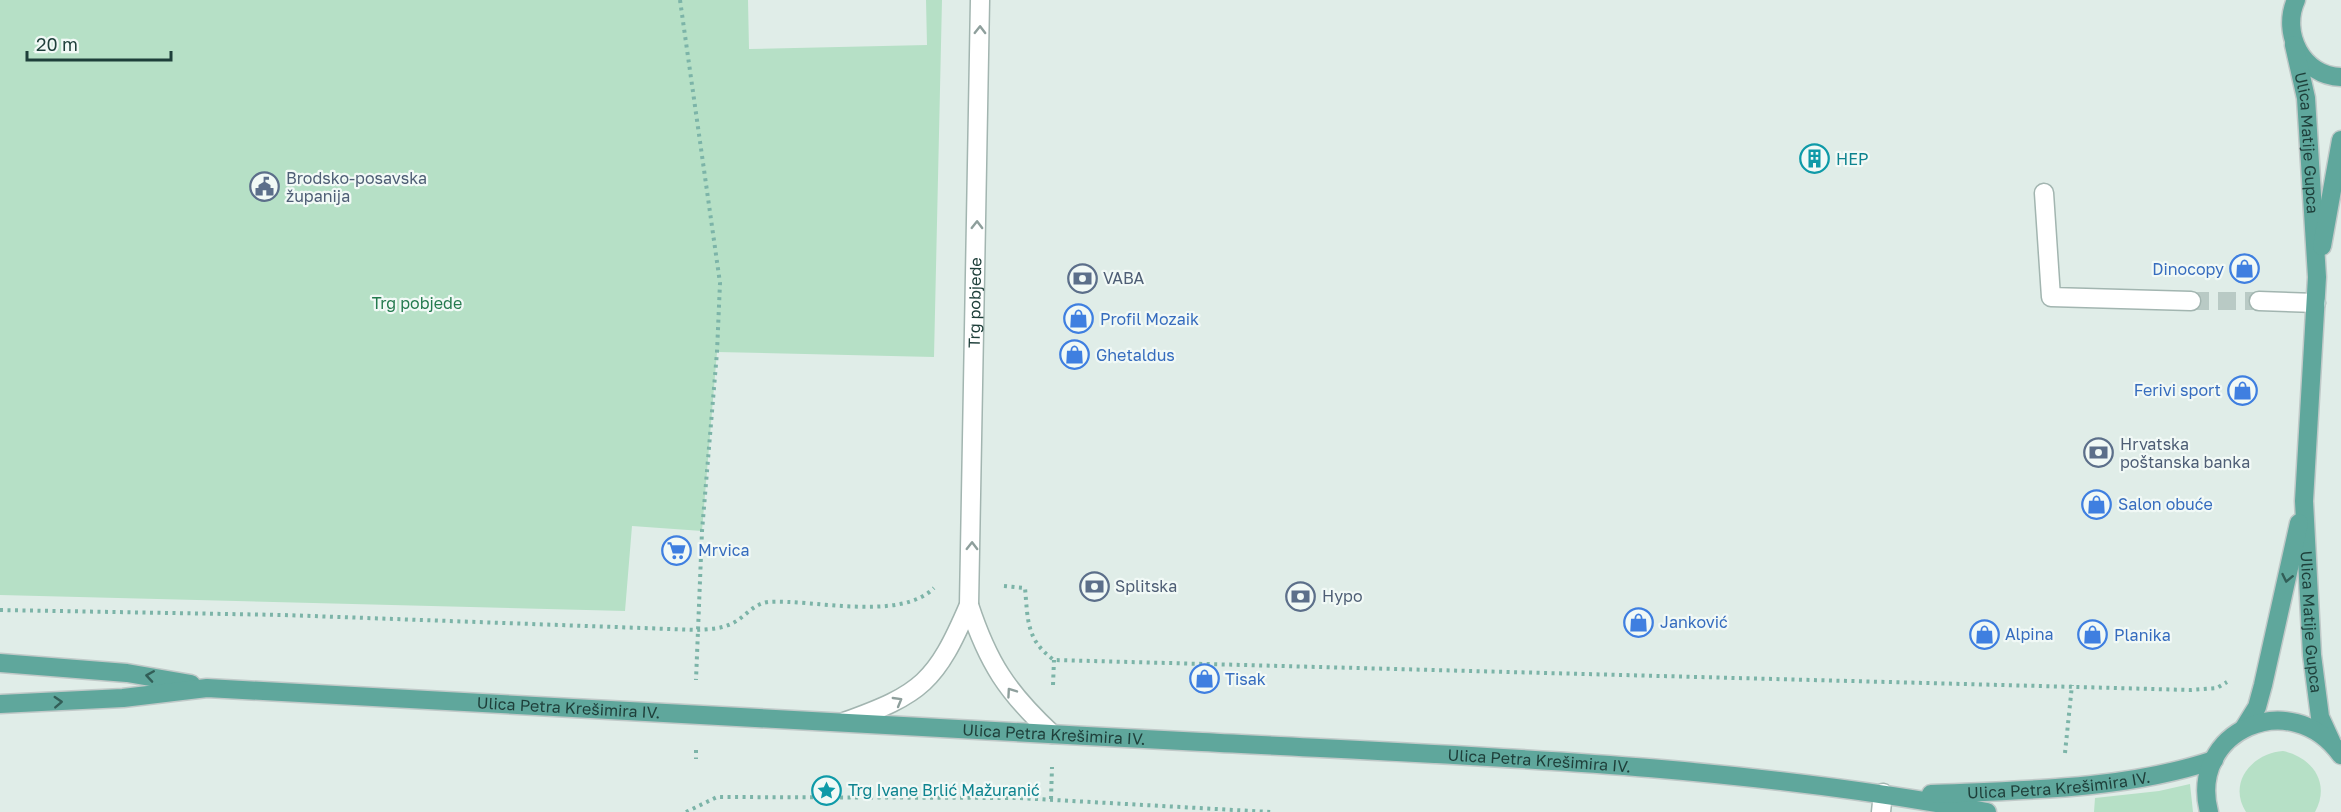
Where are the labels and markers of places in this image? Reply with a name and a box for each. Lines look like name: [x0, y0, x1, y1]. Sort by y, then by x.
building icon: HEP: [1799, 143, 1831, 175]
place label: HEP: [1836, 149, 1868, 169]
place label: Brodsko-posavska županija: [286, 168, 427, 206]
public building icon: Brodsko-posavska županija: [249, 171, 281, 203]
shop icon: Dinocopy: [2229, 253, 2261, 285]
place label: Dinocopy: [2152, 259, 2224, 279]
bank icon: VABA: [1066, 262, 1098, 294]
place label: VABA: [1103, 268, 1144, 288]
shop icon: Profil Mozaik: [1063, 303, 1095, 335]
place label: Profil Mozaik: [1100, 309, 1199, 329]
shop icon: Ghetaldus: [1059, 339, 1091, 371]
place label: Ghetaldus: [1096, 345, 1175, 365]
shop icon: Ferivi sport: [2226, 374, 2258, 406]
place label: Ferivi sport: [2134, 380, 2221, 400]
place label: Hrvatska poštanska banka: [2120, 434, 2250, 472]
bank icon: Hrvatska poštanska banka: [2083, 437, 2115, 469]
shop icon: Salon obuće: [2081, 488, 2113, 520]
place label: Salon obuće: [2118, 494, 2213, 514]
supermarket icon: Mrvica: [661, 534, 693, 566]
place label: Mrvica: [698, 540, 750, 560]
bank icon: Splitska: [1078, 570, 1110, 602]
place label: Splitska: [1115, 576, 1177, 596]
bank icon: Hypo: [1285, 580, 1317, 612]
place label: Hypo: [1322, 586, 1363, 606]
shop icon: Janković: [1623, 606, 1655, 638]
place label: Janković: [1660, 612, 1728, 632]
shop icon: Alpina: [1968, 618, 2000, 650]
shop icon: Planika: [2077, 619, 2109, 651]
place label: Alpina: [2005, 624, 2054, 644]
place label: Planika: [2114, 625, 2171, 645]
shop icon: Tisak: [1188, 663, 1220, 695]
place label: Tisak: [1225, 669, 1266, 689]
place icon: Trg Ivane Brlić Mažuranić: [811, 774, 843, 806]
place label: Trg Ivane Brlić Mažuranić: [848, 780, 1040, 800]

